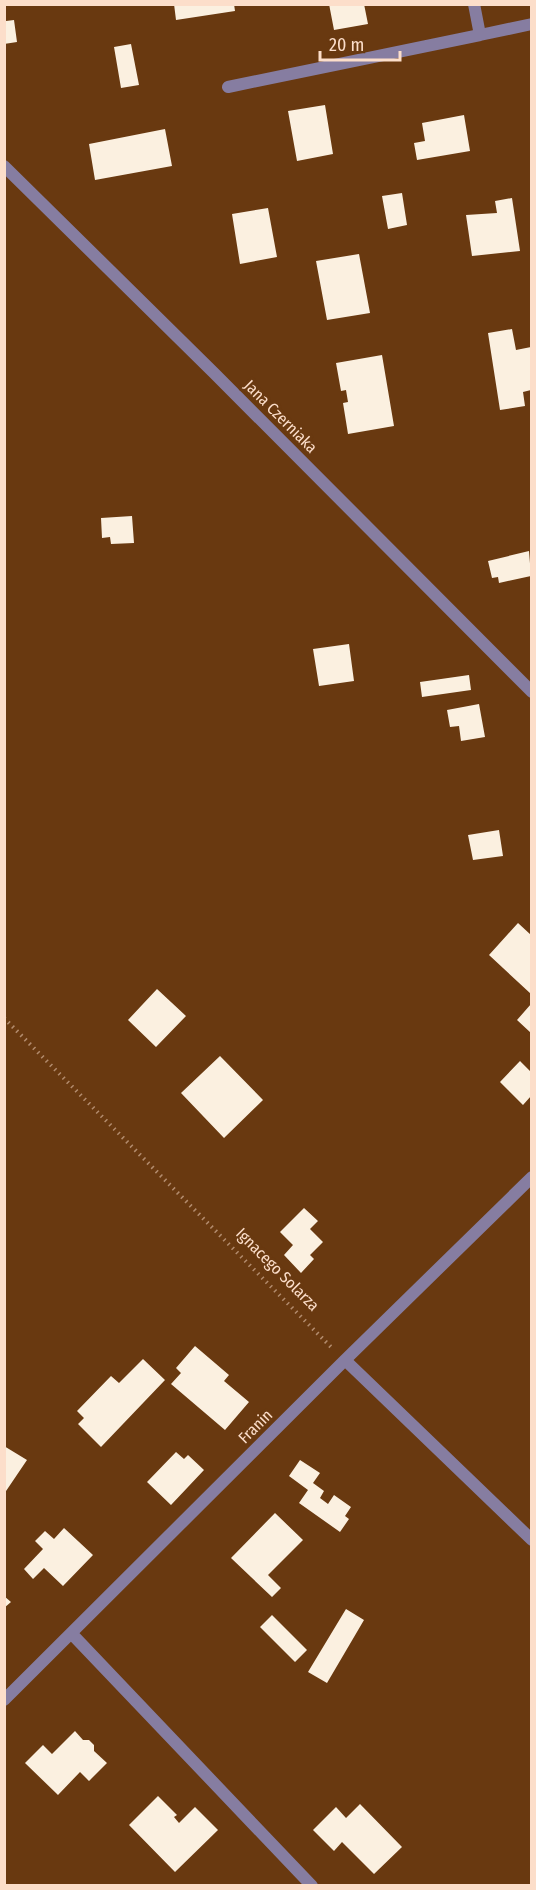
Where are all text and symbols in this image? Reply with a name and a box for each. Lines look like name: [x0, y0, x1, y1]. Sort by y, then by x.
scale bar: [320, 24, 400, 62]
text: 20 m: [329, 34, 364, 56]
street label: Jana Czerniaka: [240, 376, 321, 457]
street label: Ignacego Solarza: [232, 1224, 323, 1315]
street label: Franin: [234, 1405, 276, 1447]

